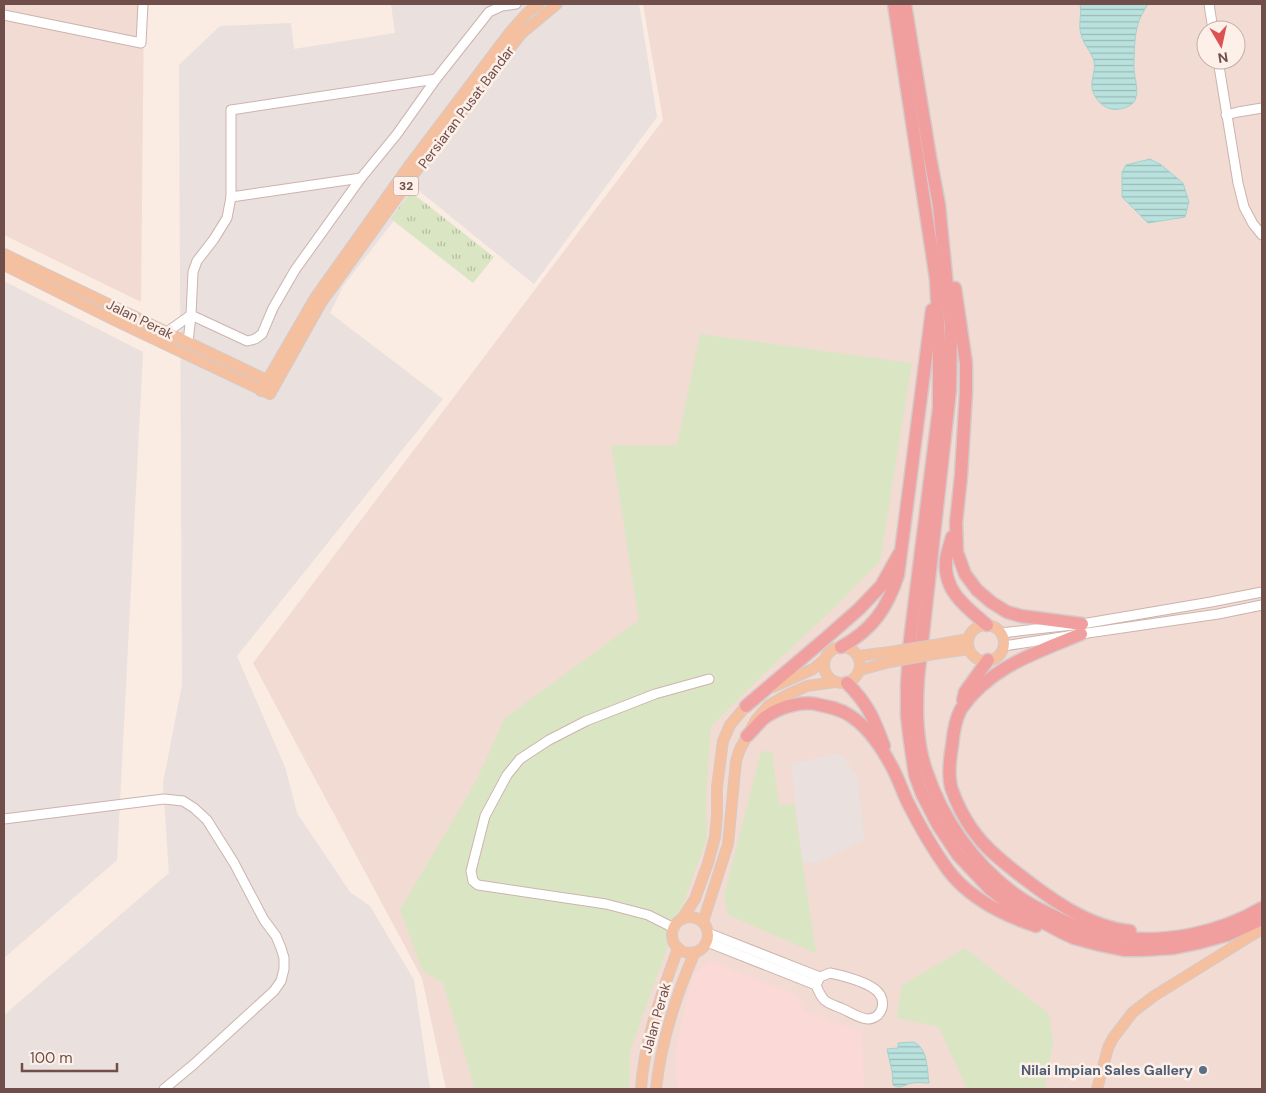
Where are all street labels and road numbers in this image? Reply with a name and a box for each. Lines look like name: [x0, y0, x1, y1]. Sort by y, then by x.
street label: Persiaran Pusat Bandar: [414, 42, 518, 172]
road number: 32: [394, 177, 418, 196]
street label: Jalan Perak: [103, 295, 177, 343]
street label: Jalan Perak: [637, 981, 675, 1055]

